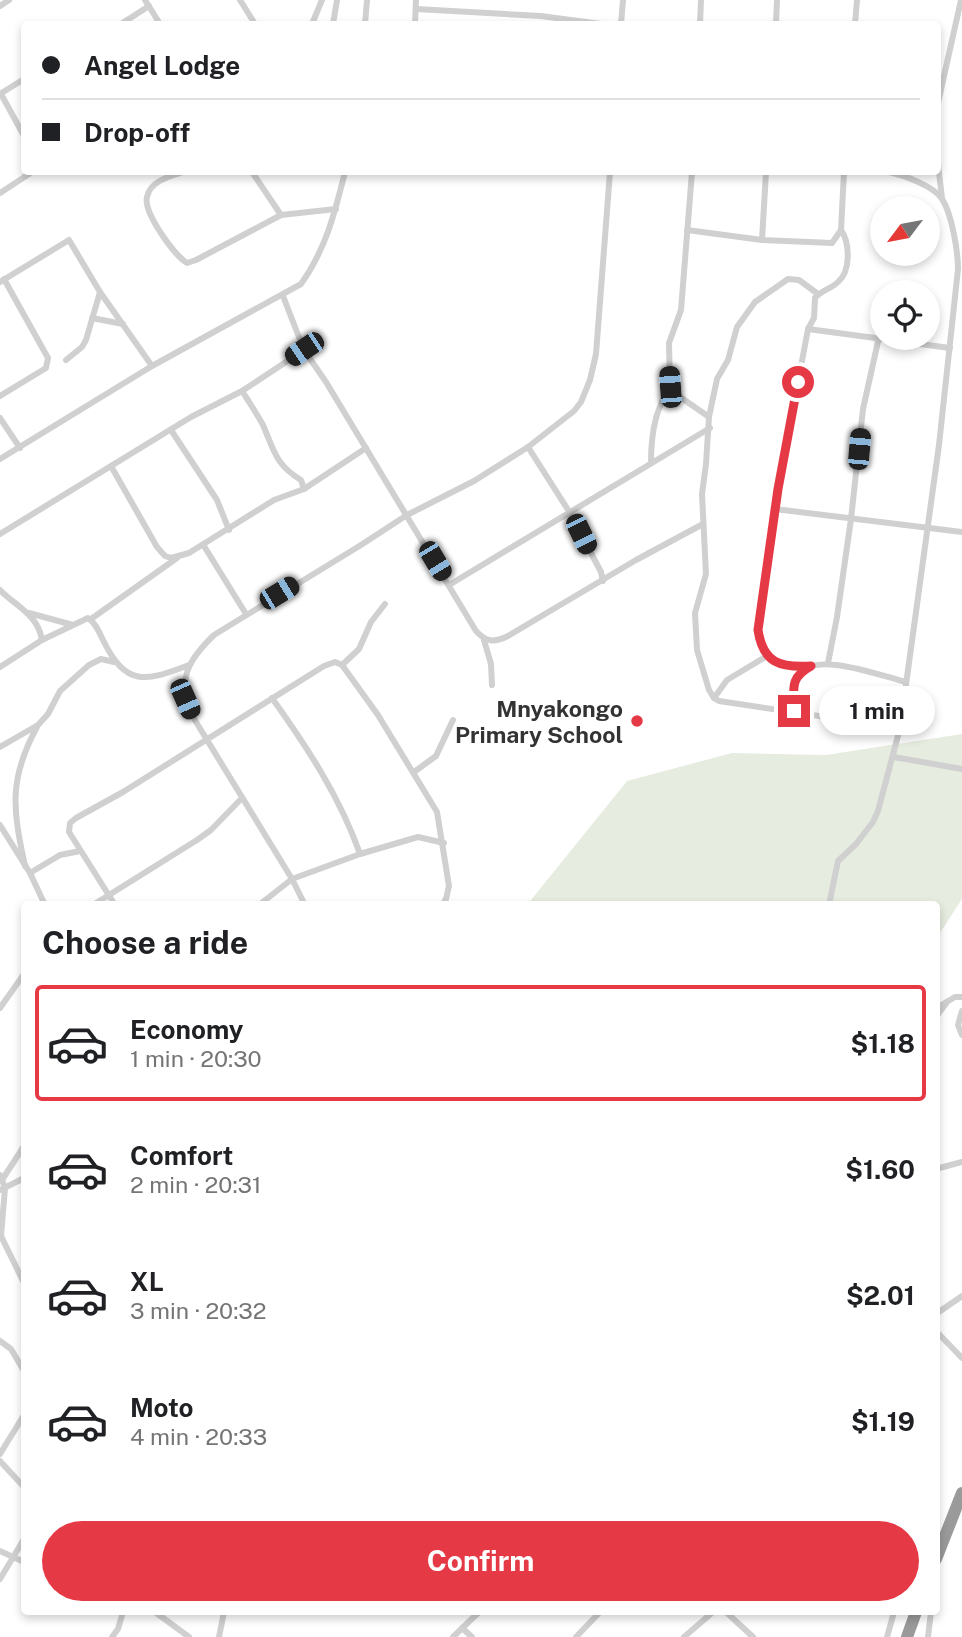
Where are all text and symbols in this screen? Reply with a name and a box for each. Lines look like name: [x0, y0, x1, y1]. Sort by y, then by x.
text: Angel Lodge: [84, 50, 240, 81]
text: Drop-off: [84, 117, 190, 148]
north arrow: [870, 196, 940, 266]
map controls: [870, 196, 940, 350]
button: locate: [870, 280, 940, 350]
car: [281, 329, 328, 369]
car: [659, 365, 682, 409]
route start: [782, 366, 814, 398]
car: [847, 427, 872, 471]
car: [563, 511, 600, 557]
car: [416, 538, 455, 584]
car: [256, 573, 303, 613]
car: [167, 676, 204, 722]
callout: 1 min: [818, 686, 934, 736]
place label: Mnyakongo Primary School: [455, 695, 623, 748]
route end: [778, 695, 810, 727]
text: 1 min: [849, 697, 905, 724]
marker: Mnyakongo Primary School: [629, 713, 645, 729]
text: Choose a ride: [42, 924, 248, 961]
icon: car: [46, 1012, 109, 1075]
text: Economy: [130, 1014, 243, 1045]
text: $1.18: [851, 1028, 915, 1059]
text: 1 min · 20:30: [130, 1045, 262, 1072]
icon: car: [46, 1138, 109, 1201]
text: Comfort: [130, 1140, 233, 1171]
text: $1.60: [845, 1154, 915, 1185]
text: 2 min · 20:31: [130, 1171, 261, 1198]
icon: car: [46, 1264, 109, 1327]
text: XL: [130, 1266, 164, 1297]
text: $2.01: [846, 1280, 915, 1311]
text: 3 min · 20:32: [130, 1297, 267, 1324]
icon: car: [46, 1390, 109, 1453]
text: Moto: [130, 1392, 193, 1423]
text: $1.19: [851, 1406, 915, 1437]
text: 4 min · 20:33: [130, 1423, 267, 1450]
button: Confirm: [42, 1521, 919, 1601]

